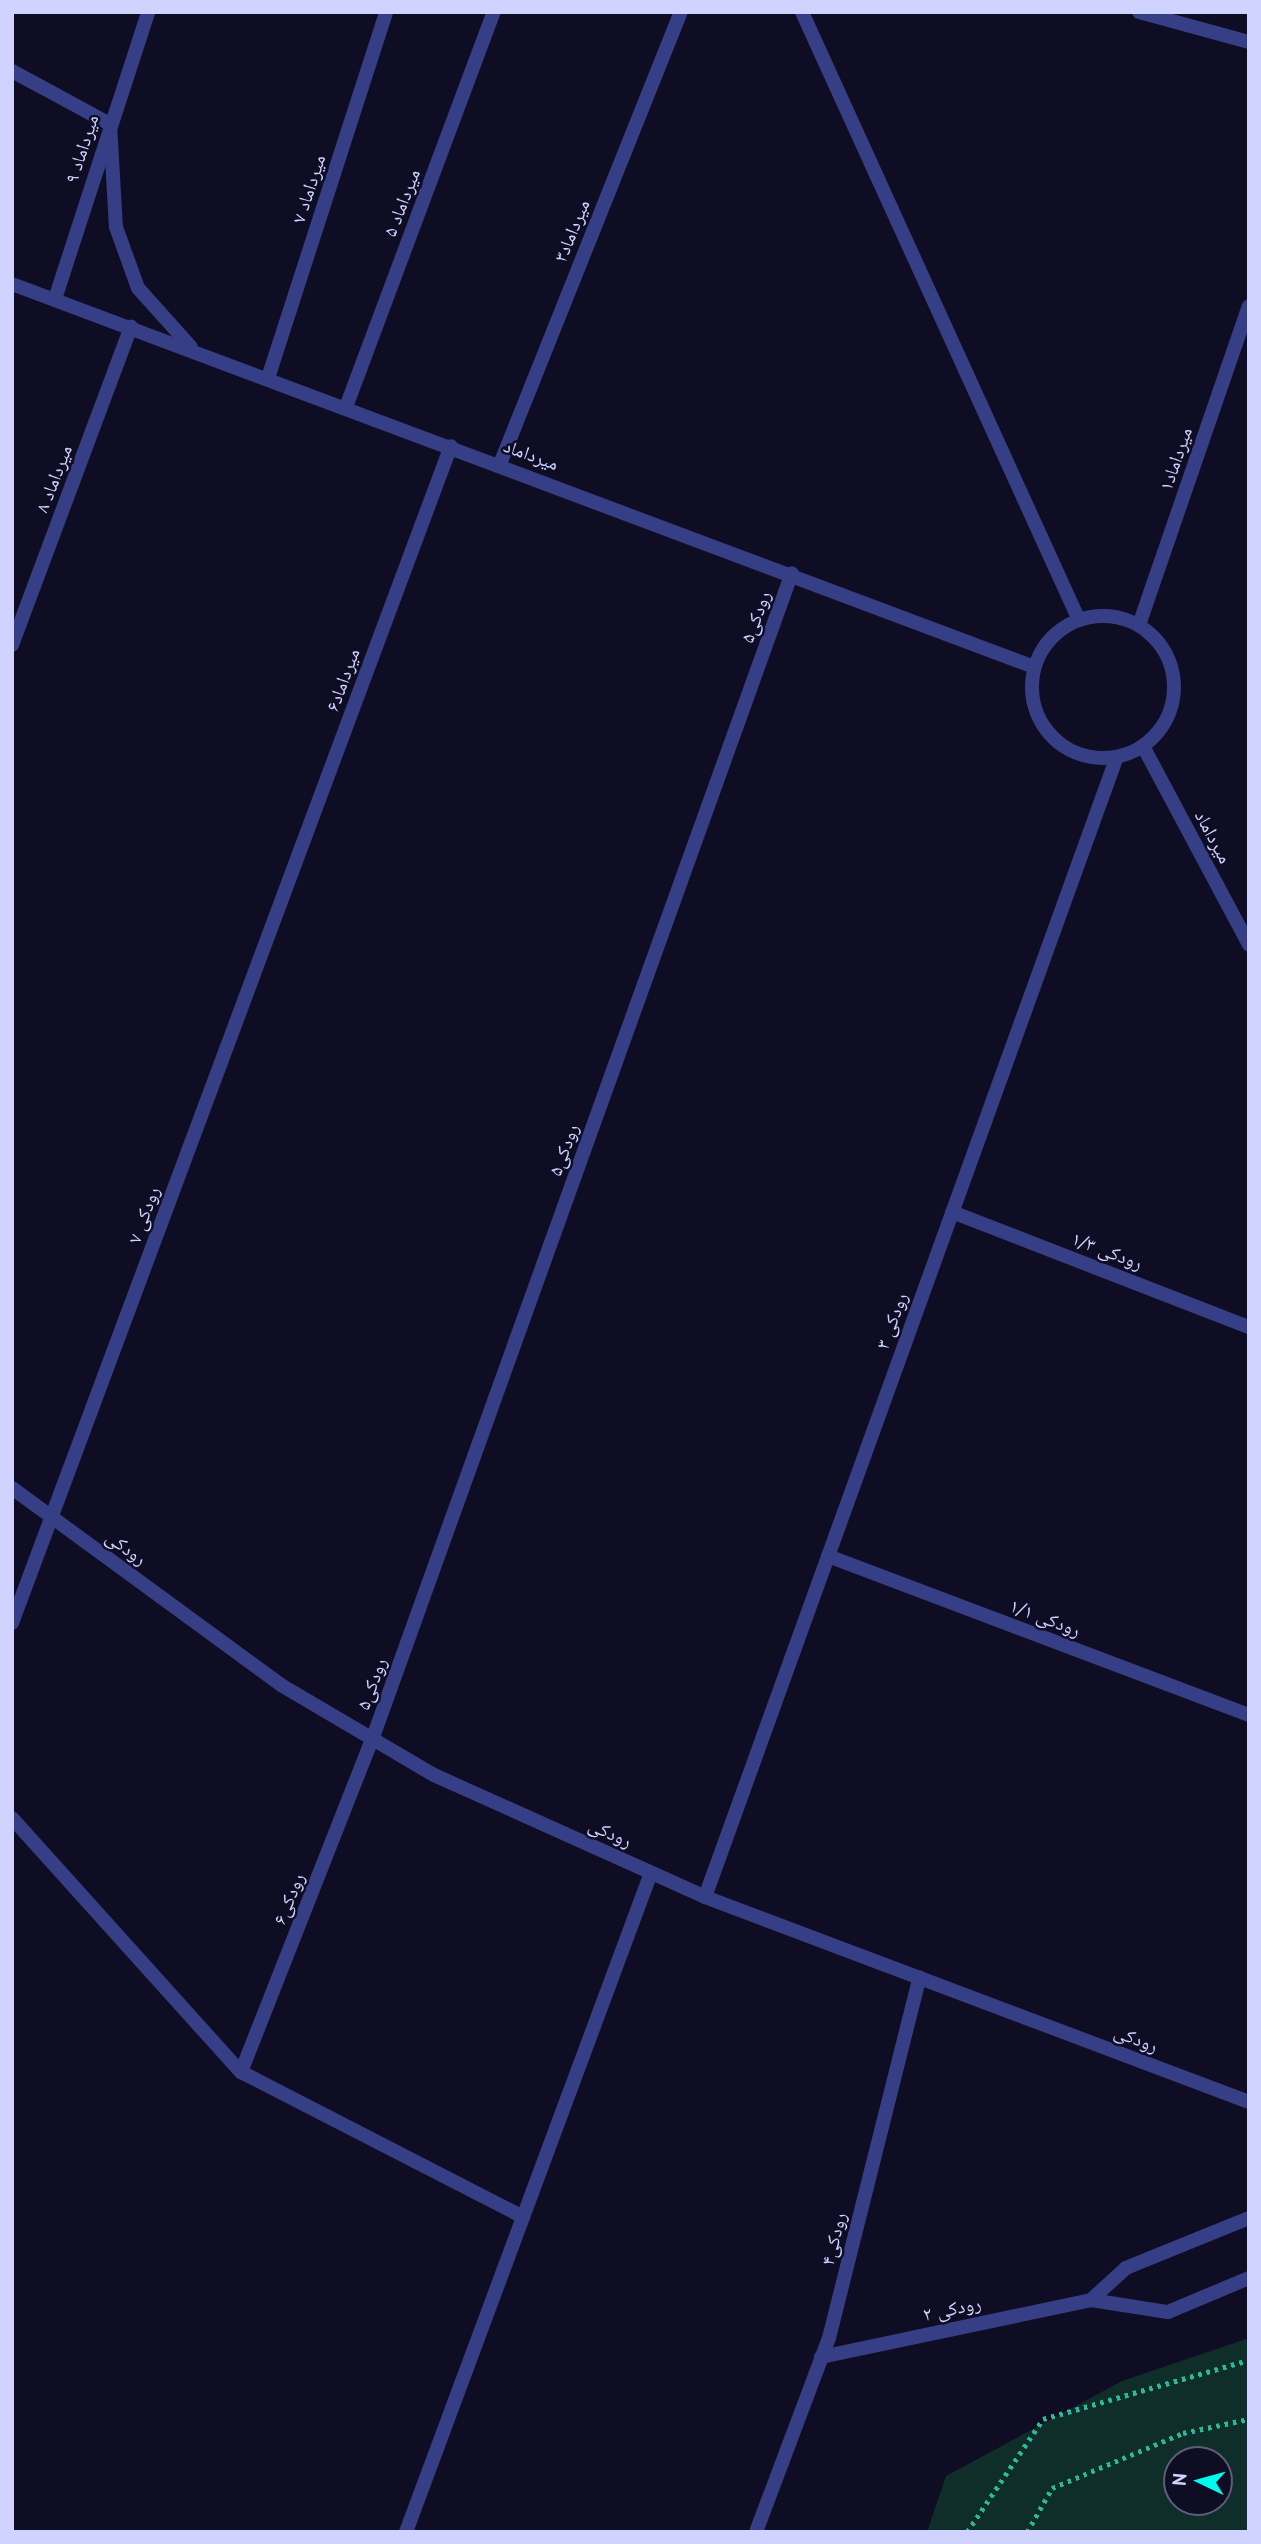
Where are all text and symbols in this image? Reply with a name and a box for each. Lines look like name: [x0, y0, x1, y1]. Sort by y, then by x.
street label: میرداماد ۹: [60, 112, 104, 186]
street label: میرداماد ۷: [287, 152, 331, 226]
street label: میرداماد ۵: [379, 166, 425, 240]
street label: میرداماد۳: [549, 196, 595, 266]
street label: میرداماد۱: [1155, 424, 1197, 494]
street label: میرداماد: [500, 435, 562, 475]
street label: میرداماد ۸: [31, 442, 77, 516]
street label: رودکی۵: [736, 588, 776, 646]
street label: میرداماد۶: [321, 645, 365, 715]
street label: میرداماد: [1190, 807, 1236, 867]
street label: رودکی۵: [544, 1121, 584, 1179]
street label: رودکی ۷: [123, 1184, 165, 1246]
street label: رودکی ۱/۳: [1068, 1227, 1146, 1275]
street label: رودکی ۳: [871, 1290, 913, 1352]
street label: رودکی: [101, 1526, 151, 1570]
street label: رودکی ۱/۱: [1006, 1594, 1084, 1642]
street label: رودکی۵: [352, 1655, 392, 1713]
street label: رودکی: [585, 1813, 635, 1853]
street label: رودکی۶: [268, 1870, 310, 1928]
street label: رودکی: [1111, 2020, 1161, 2058]
street label: رودکی۴: [816, 2210, 852, 2268]
street label: رودکی ۲: [921, 2292, 983, 2326]
north arrow: [1163, 2446, 1233, 2516]
text: N: [1167, 2472, 1192, 2487]

